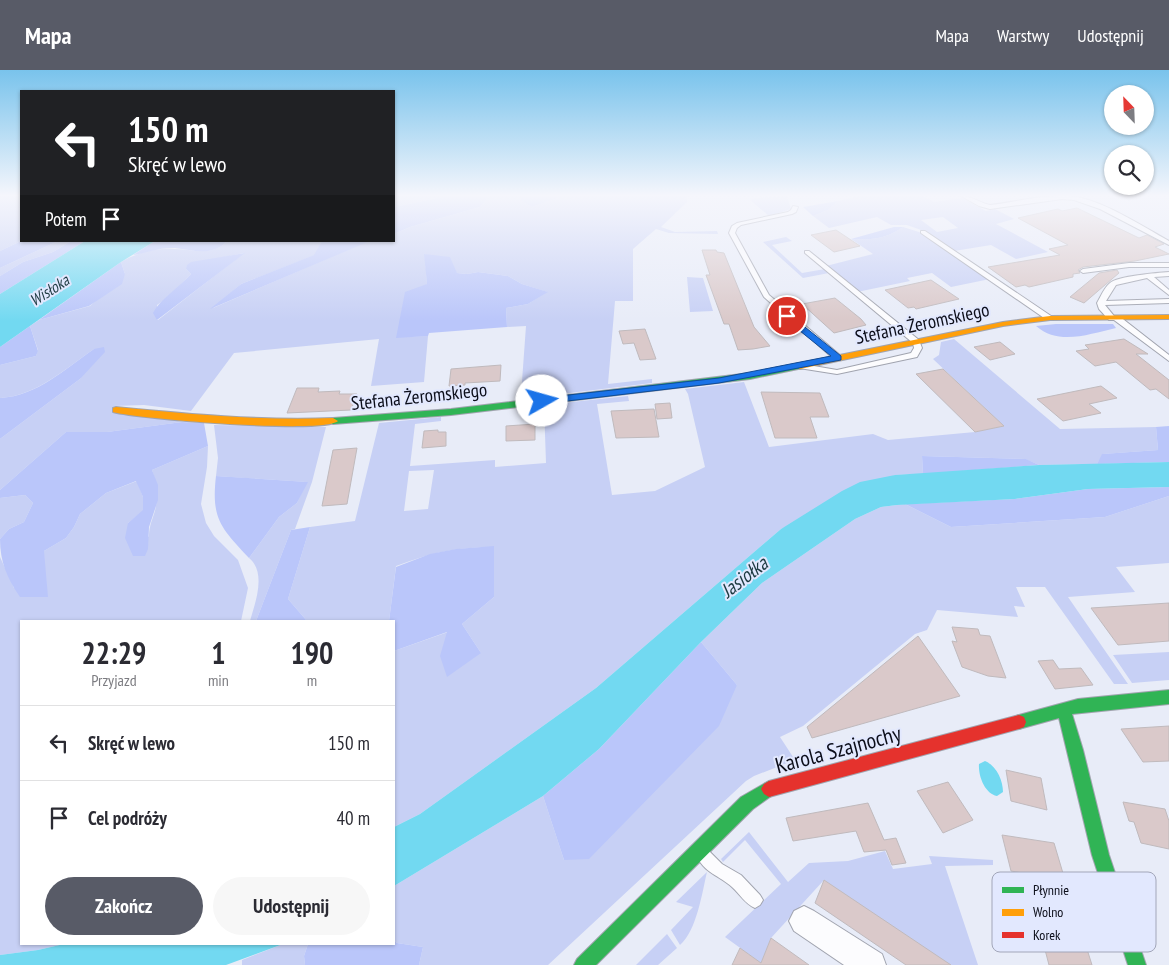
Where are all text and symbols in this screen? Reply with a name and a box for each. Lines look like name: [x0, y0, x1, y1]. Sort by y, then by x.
text: Mapa: [25, 20, 72, 51]
text: Mapa: [935, 24, 969, 47]
text: Warstwy: [997, 24, 1049, 47]
text: Udostępnij: [1077, 24, 1144, 47]
north arrow: [1104, 85, 1154, 135]
map controls: [1104, 85, 1154, 195]
text: 150 m: [128, 106, 209, 152]
icon: left: [45, 110, 110, 175]
button: search: [1104, 145, 1154, 195]
text: Skręć w lewo: [128, 150, 226, 178]
icon: arrive: [97, 205, 125, 233]
text: Potem: [45, 207, 87, 231]
water label: Wisłoka: [26, 269, 74, 310]
pin: [766, 295, 808, 337]
street label: Stefana Żeromskiego: [853, 297, 991, 349]
icon: arrive: [773, 302, 801, 330]
position arrow: [515, 374, 567, 426]
street label: Stefana Żeromskiego: [350, 377, 488, 415]
water label: Jasiołka: [714, 550, 774, 604]
text: 22:29: [82, 633, 146, 672]
text: 1: [211, 633, 226, 672]
text: 190: [290, 633, 333, 672]
text: Przyjazd: [91, 670, 137, 690]
text: min: [208, 670, 229, 690]
text: m: [307, 670, 317, 690]
street label: Karola Szajnochy: [772, 719, 905, 779]
icon: left: [45, 729, 73, 757]
text: Skręć w lewo: [88, 731, 175, 755]
text: 150 m: [328, 731, 370, 755]
icon: arrive: [45, 804, 73, 832]
text: Cel podróży: [88, 806, 167, 830]
text: 40 m: [337, 806, 370, 830]
legend: [992, 872, 1156, 952]
button: Zakończ: [45, 877, 203, 935]
button: Udostępnij: [213, 877, 370, 935]
text: Płynnie: [1033, 881, 1069, 899]
text: Wolno: [1033, 903, 1063, 921]
text: Korek: [1033, 926, 1061, 944]

